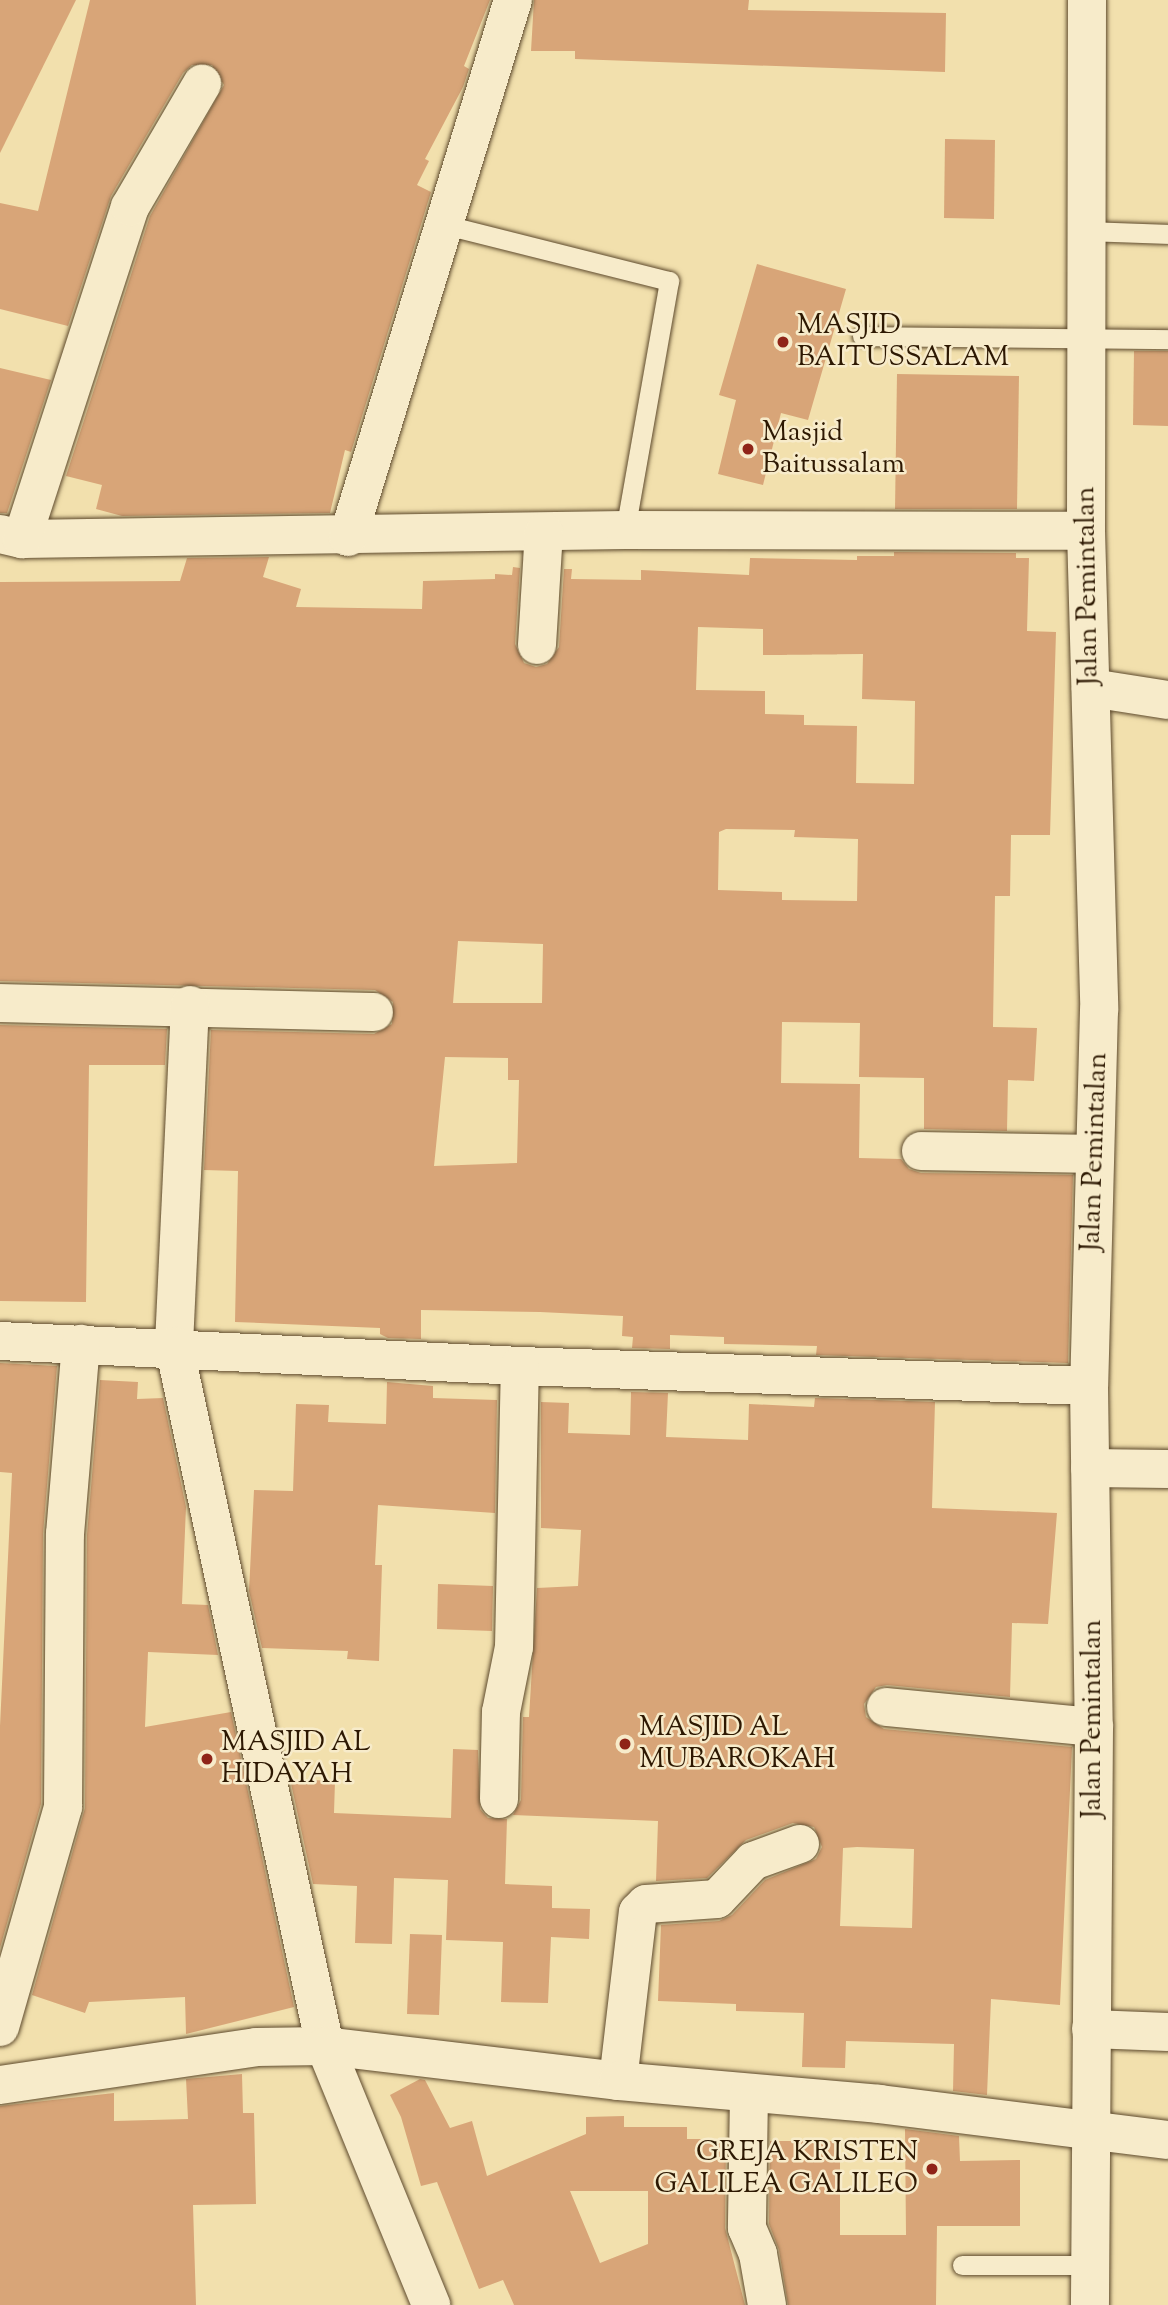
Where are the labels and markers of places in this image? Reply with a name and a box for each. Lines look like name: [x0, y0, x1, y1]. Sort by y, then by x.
place label: MASJID BAITUSSALAM: [797, 309, 1009, 375]
marker: MASJID BAITUSSALAM: [775, 334, 791, 350]
place label: Masjid Baitussalam: [762, 416, 905, 482]
marker: Masjid Baitussalam: [740, 441, 756, 457]
place label: MASJID AL MUBAROKAH: [639, 1711, 835, 1777]
place label: MASJID AL HIDAYAH: [221, 1726, 370, 1792]
marker: MASJID AL MUBAROKAH: [617, 1736, 633, 1752]
marker: MASJID AL HIDAYAH: [199, 1751, 215, 1767]
place label: GREJA KRISTEN GALILEA GALILEO: [654, 2136, 918, 2202]
marker: GREJA KRISTEN GALILEA GALILEO: [924, 2161, 940, 2177]

